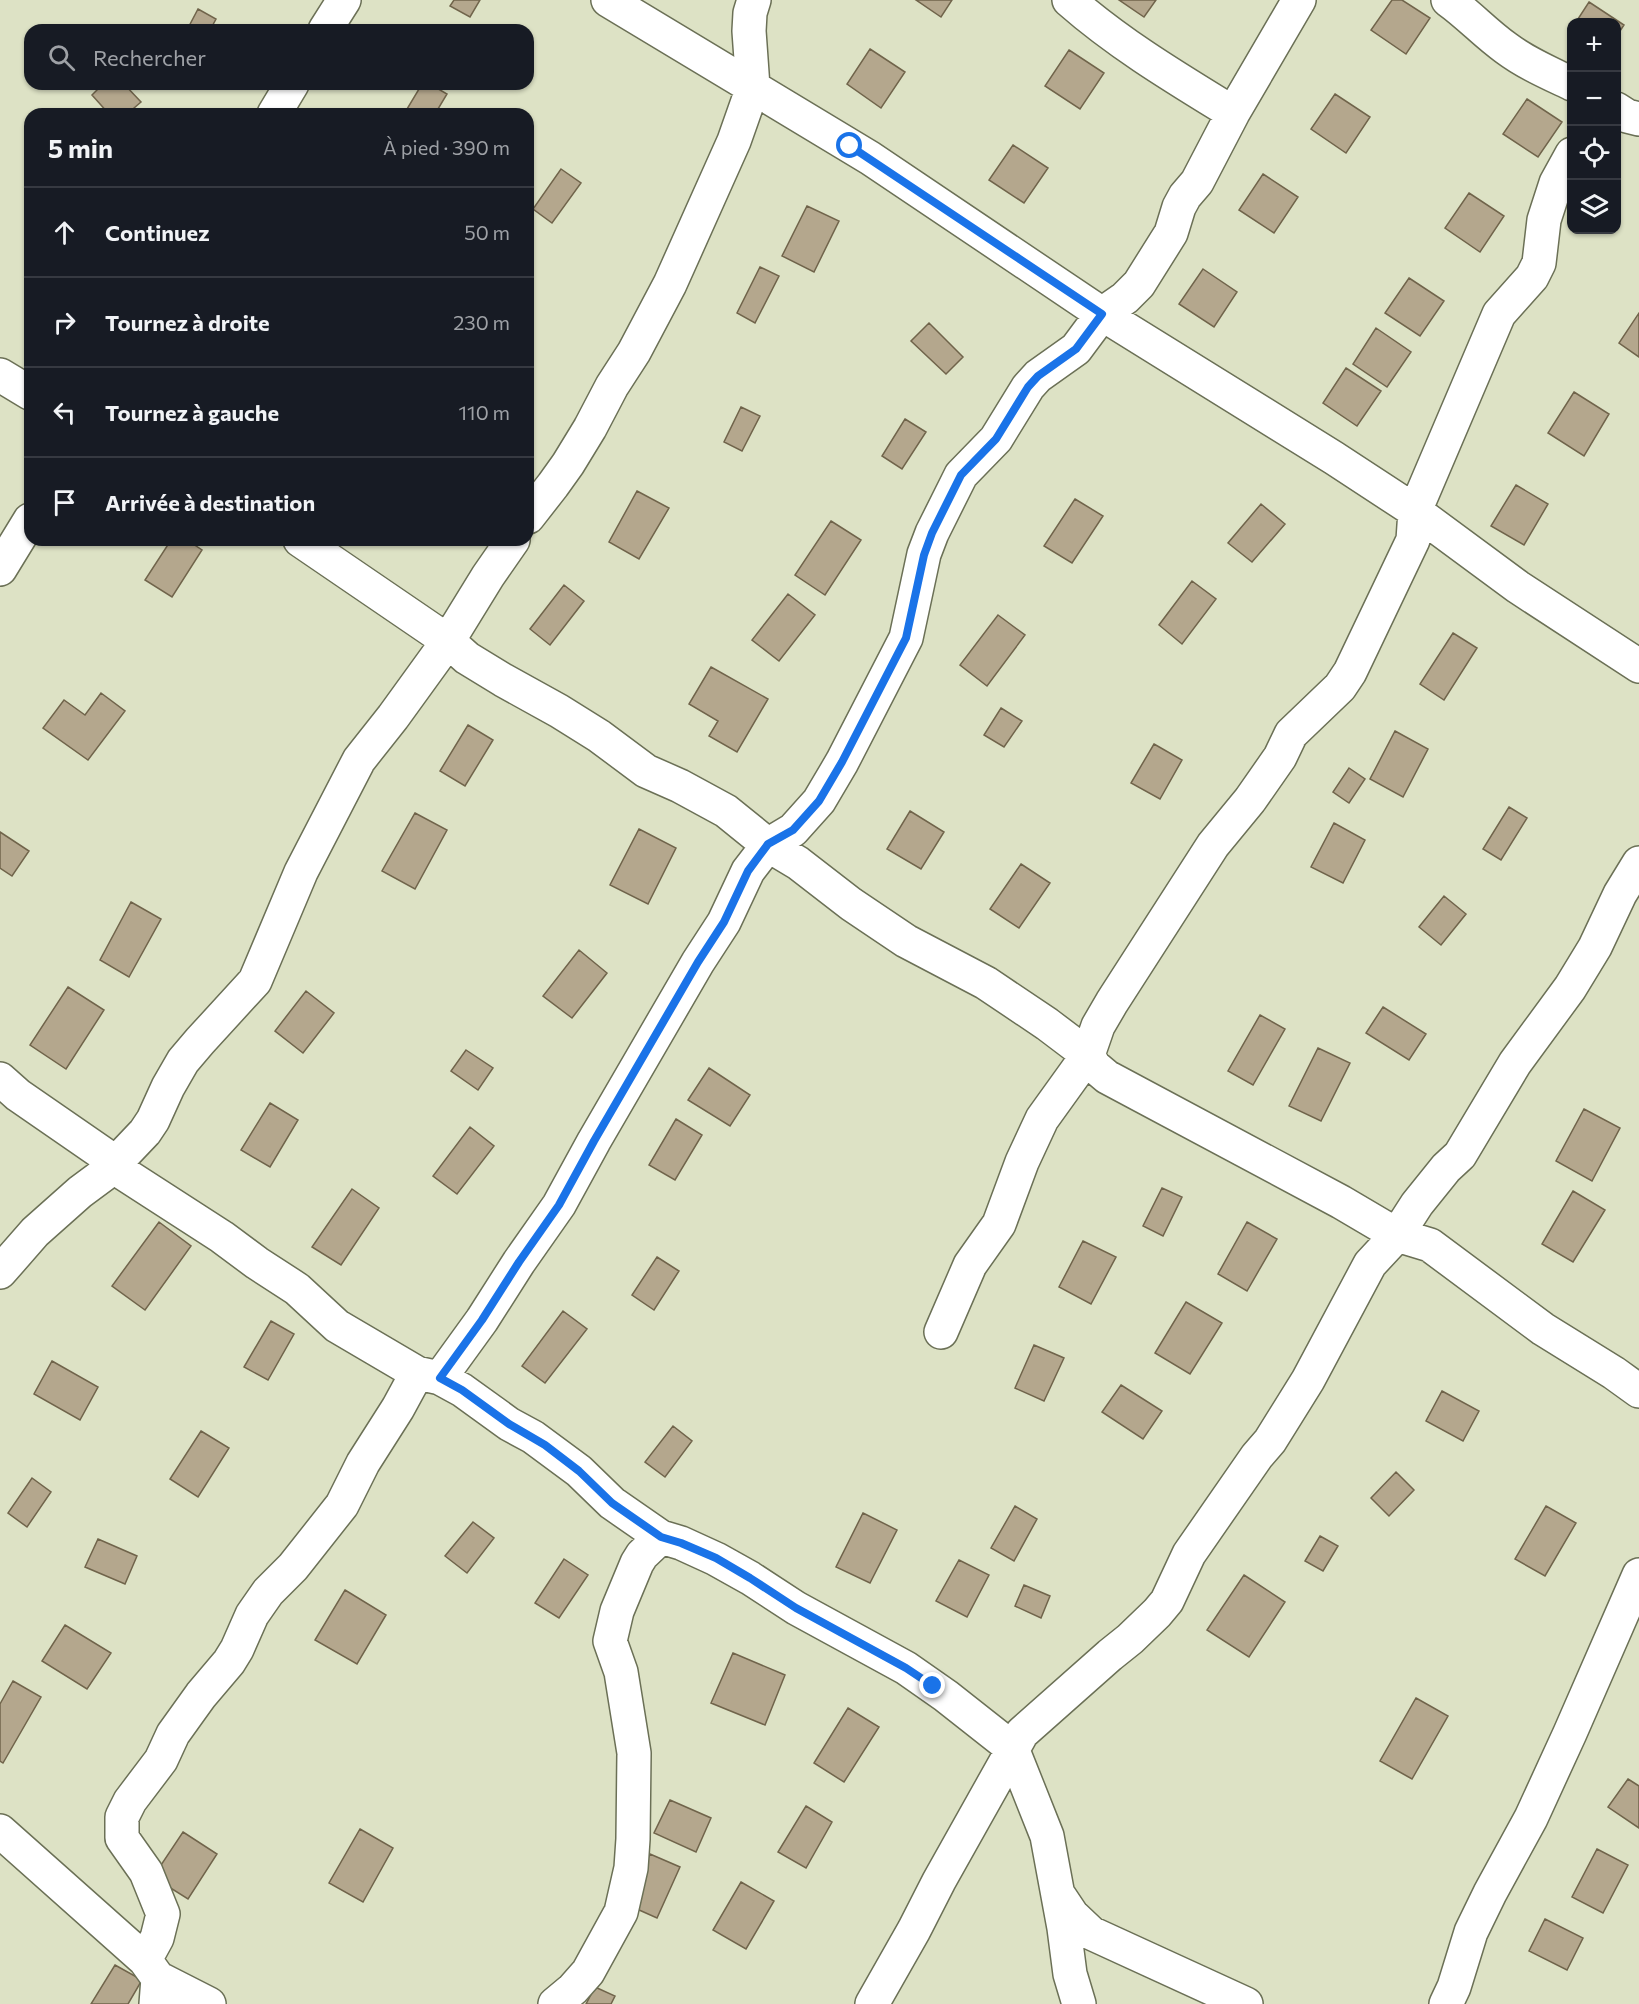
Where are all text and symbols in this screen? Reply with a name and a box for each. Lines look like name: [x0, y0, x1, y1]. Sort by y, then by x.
map controls: [1567, 18, 1621, 234]
button: +: [1567, 18, 1621, 72]
search box: [24, 24, 534, 90]
icon: search: [45, 41, 78, 74]
text: Rechercher: [93, 44, 206, 71]
button: −: [1567, 72, 1621, 126]
button: locate: [1567, 126, 1621, 180]
text: 5 min: [48, 132, 113, 163]
route start: [836, 132, 862, 158]
text: À pied · 390 m: [383, 135, 510, 159]
button: layers: [1567, 180, 1621, 234]
icon: ahead: [48, 216, 81, 249]
text: Continuez: [105, 219, 210, 246]
text: 50 m: [464, 220, 510, 244]
icon: right: [48, 306, 81, 339]
text: Tournez à droite: [105, 309, 270, 336]
text: 230 m: [453, 310, 510, 334]
icon: left: [48, 396, 81, 429]
text: Tournez à gauche: [105, 399, 279, 426]
text: 110 m: [459, 400, 510, 424]
icon: arrive: [48, 486, 81, 519]
text: Arrivée à destination: [105, 489, 315, 516]
route end: [919, 1672, 945, 1698]

